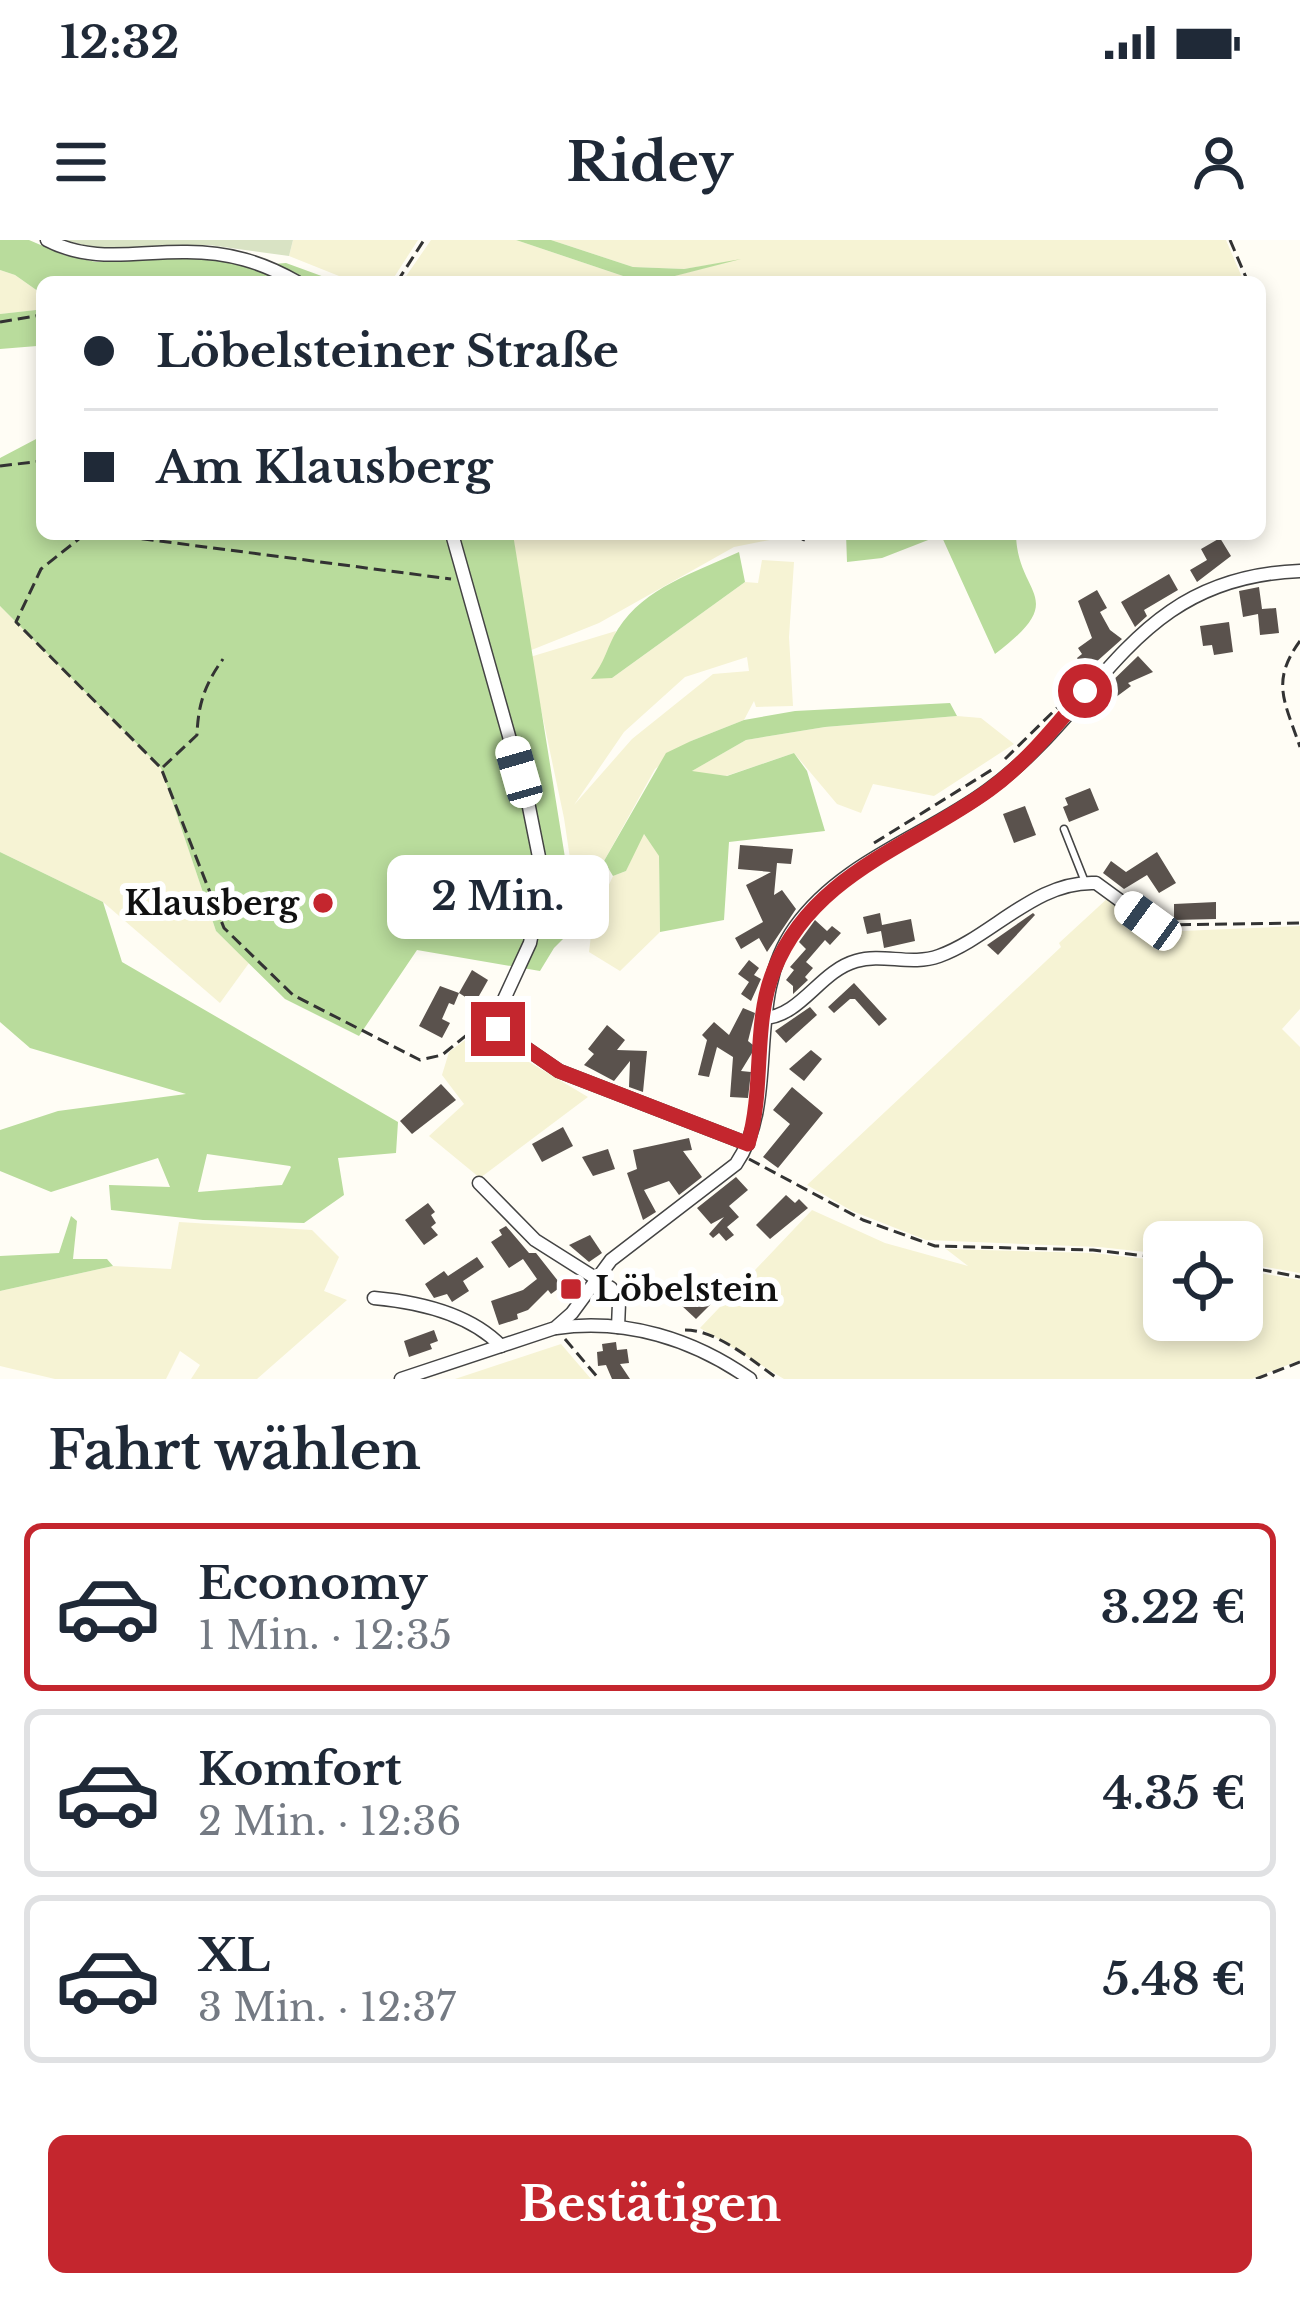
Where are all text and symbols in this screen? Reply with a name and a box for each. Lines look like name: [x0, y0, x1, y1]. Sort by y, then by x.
text: 12:32: [60, 14, 180, 70]
icon: menu: [48, 129, 114, 195]
text: Ridey: [567, 129, 733, 196]
icon: person: [1186, 129, 1252, 195]
text: Löbelsteiner Straße: [156, 323, 619, 379]
text: Am Klausberg: [156, 439, 492, 495]
route start: [1058, 664, 1112, 718]
car: [492, 732, 546, 812]
callout: 2 Min.: [387, 855, 609, 939]
text: 2 Min.: [432, 872, 565, 921]
place label: Klausberg: [124, 883, 300, 924]
car: [1108, 885, 1188, 957]
marker: Klausberg: [310, 890, 336, 916]
route end: [471, 1002, 525, 1056]
map controls: [1143, 1221, 1263, 1341]
button: locate: [1143, 1221, 1263, 1341]
place label: Löbelstein: [595, 1269, 778, 1310]
marker: Löbelstein: [558, 1276, 584, 1302]
text: Fahrt wählen: [48, 1417, 421, 1484]
icon: car: [54, 1553, 162, 1661]
text: Economy: [198, 1555, 428, 1611]
text: 3.22 €: [1101, 1579, 1246, 1635]
text: 1 Min. · 12:35: [198, 1611, 452, 1660]
icon: car: [54, 1739, 162, 1847]
text: Komfort: [198, 1741, 402, 1797]
text: 4.35 €: [1103, 1765, 1246, 1821]
text: 2 Min. · 12:36: [198, 1797, 461, 1846]
icon: car: [54, 1925, 162, 2033]
text: XL: [198, 1927, 270, 1983]
text: 5.48 €: [1103, 1951, 1246, 2007]
text: 3 Min. · 12:37: [198, 1983, 456, 2032]
button: Bestätigen: [48, 2135, 1252, 2273]

